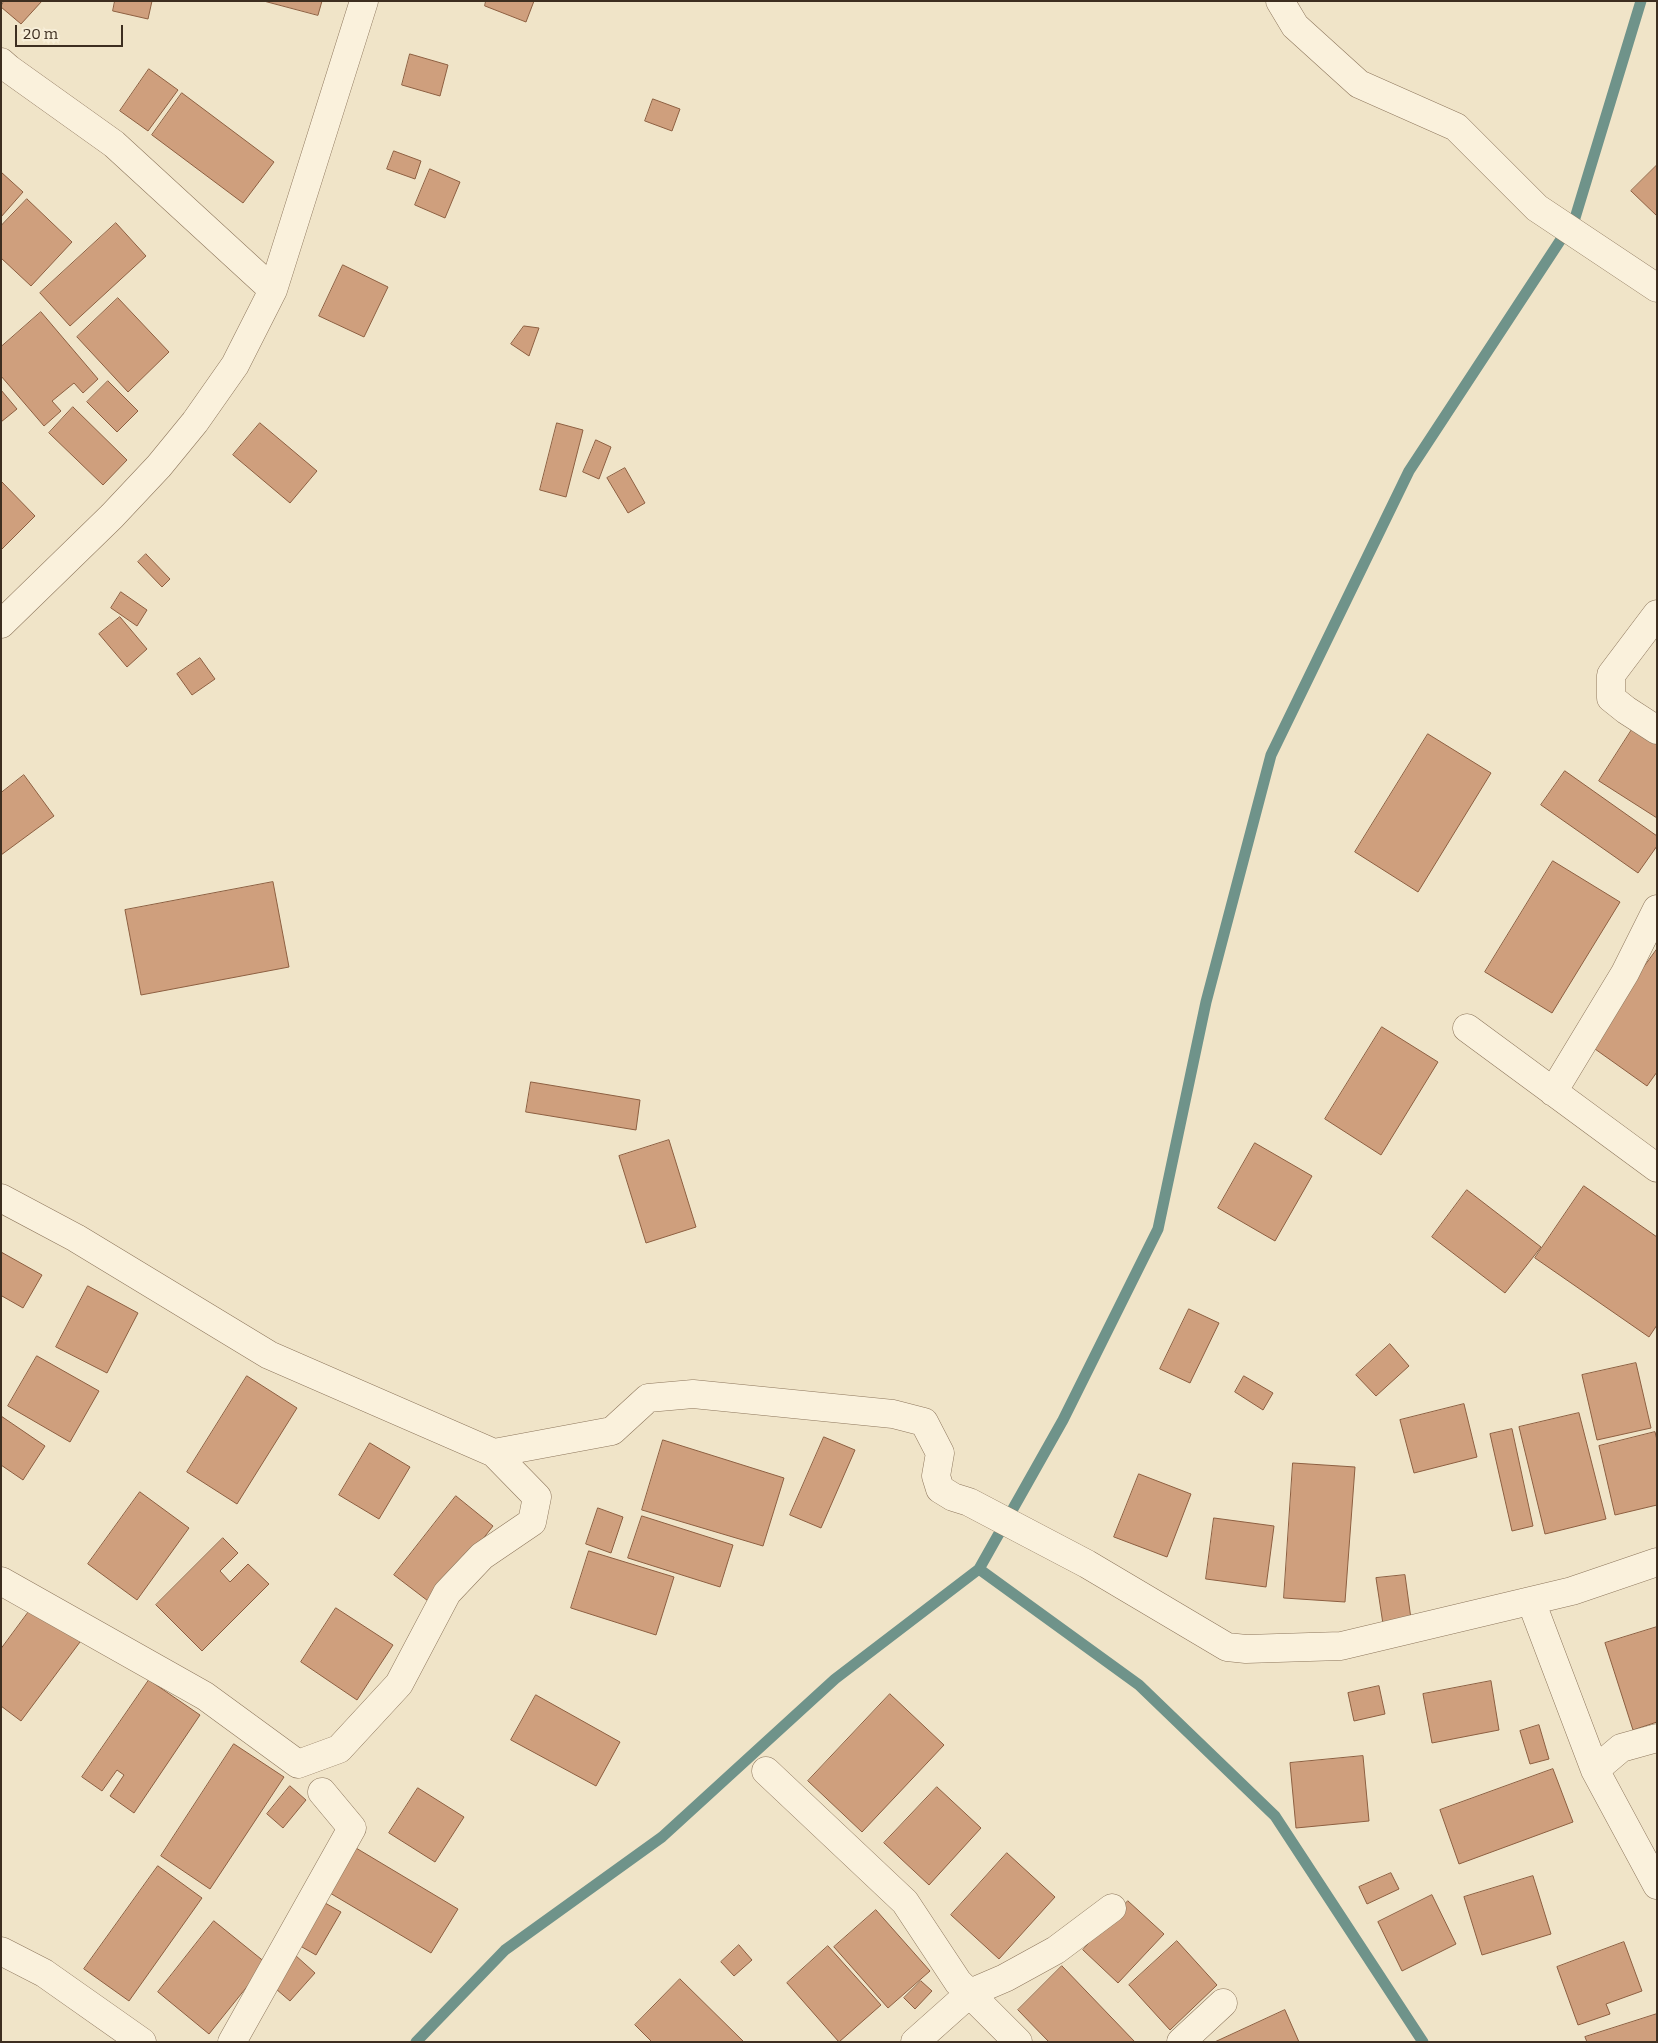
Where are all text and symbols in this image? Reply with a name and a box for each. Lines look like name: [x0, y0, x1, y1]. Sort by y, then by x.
scale bar: [18, 15, 125, 47]
text: 20 m: [23, 25, 58, 43]

